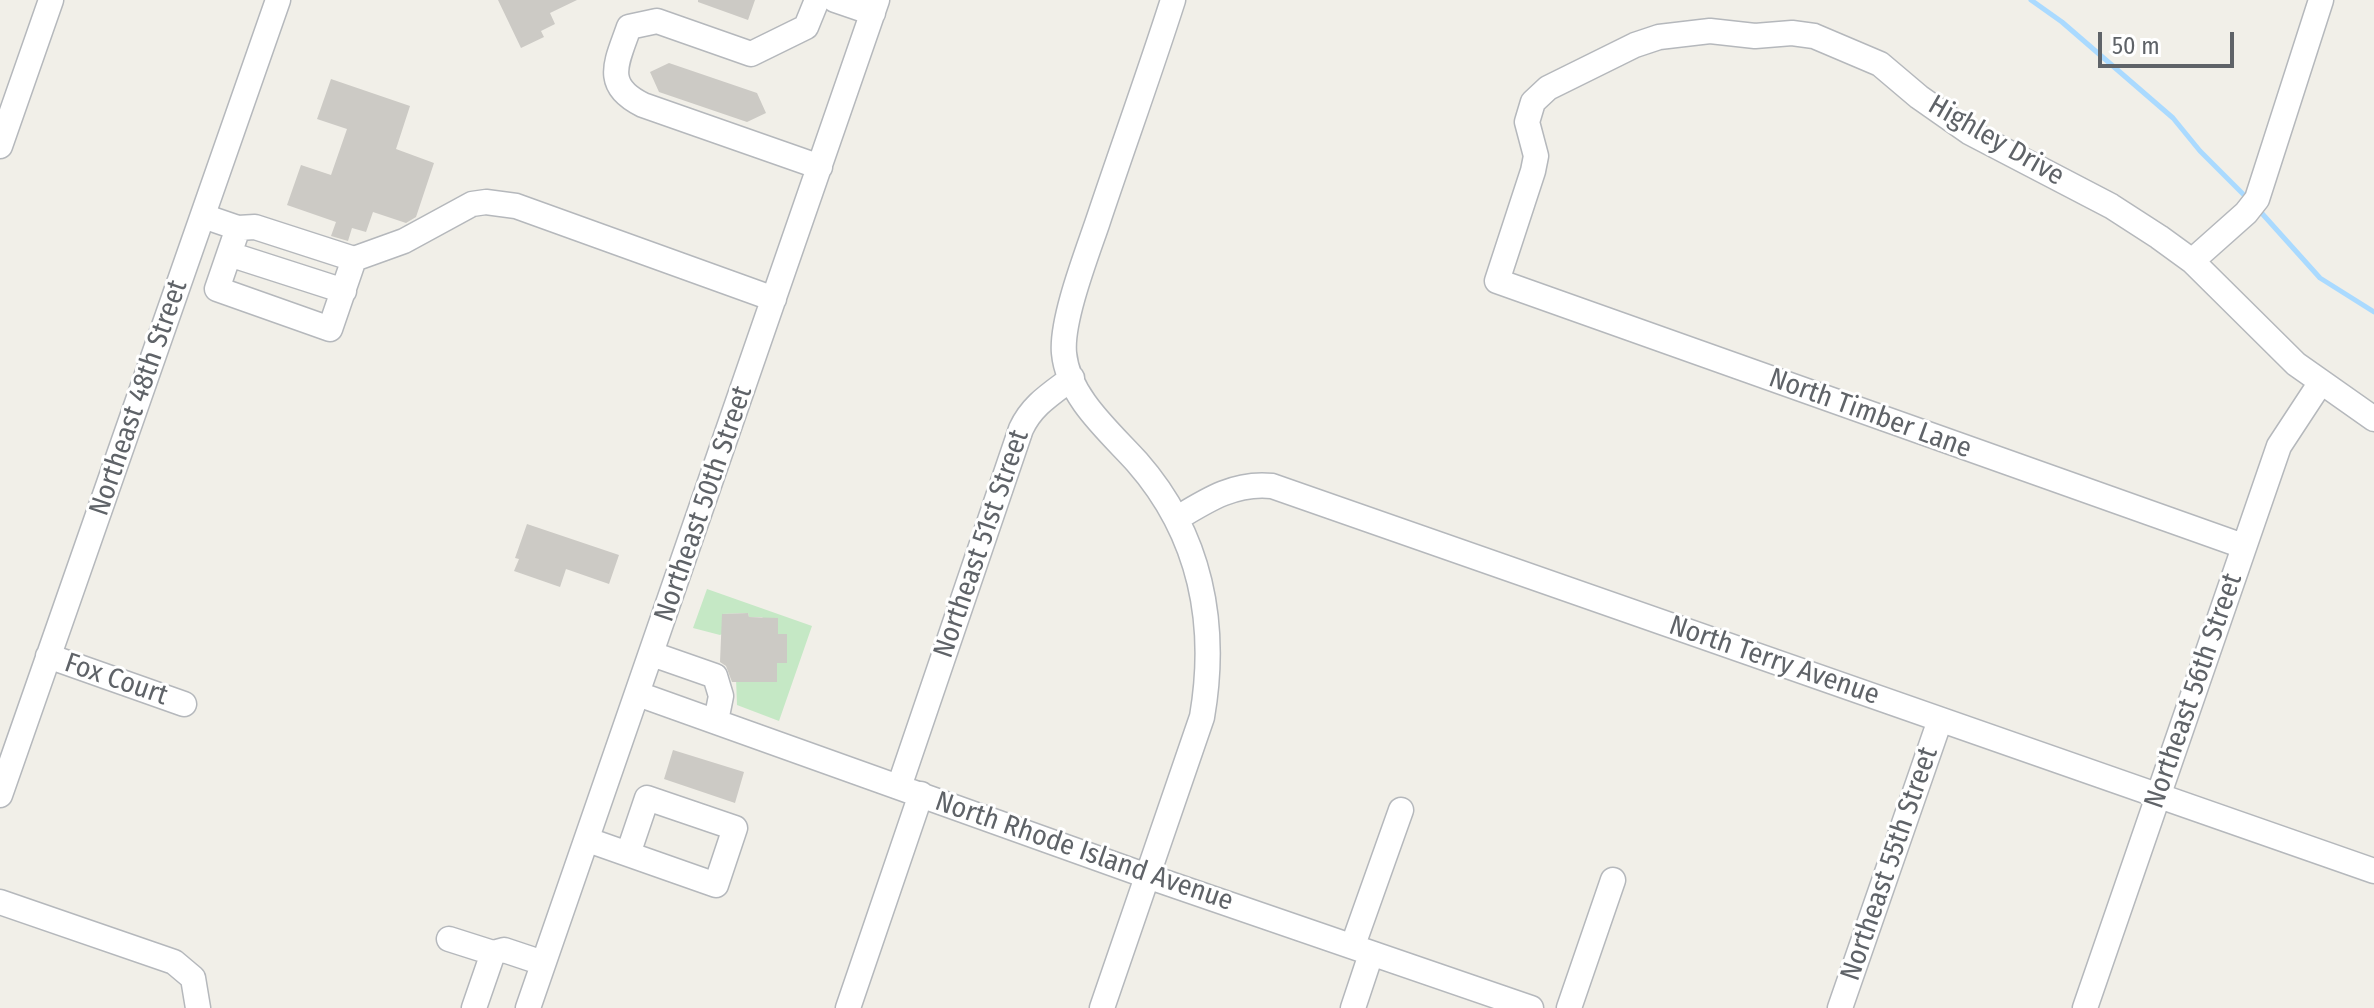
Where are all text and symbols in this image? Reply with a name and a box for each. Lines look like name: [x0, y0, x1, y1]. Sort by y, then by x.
scale bar: [2102, 16, 2238, 66]
text: 50 m: [2112, 32, 2160, 60]
street label: Highley Drive: [1922, 89, 2070, 193]
street label: Northeast 48th Street: [83, 276, 195, 520]
street label: North Timber Lane: [1764, 362, 1976, 466]
street label: Northeast 50th Street: [648, 382, 760, 626]
street label: Northeast 51st Street: [927, 425, 1037, 663]
street label: Northeast 56th Street: [2138, 569, 2250, 813]
street label: North Terry Avenue: [1665, 609, 1883, 713]
street label: Fox Court: [60, 647, 172, 713]
street label: Northeast 55th Street: [1834, 743, 1946, 985]
street label: North Rhode Island Avenue: [931, 785, 1237, 919]

